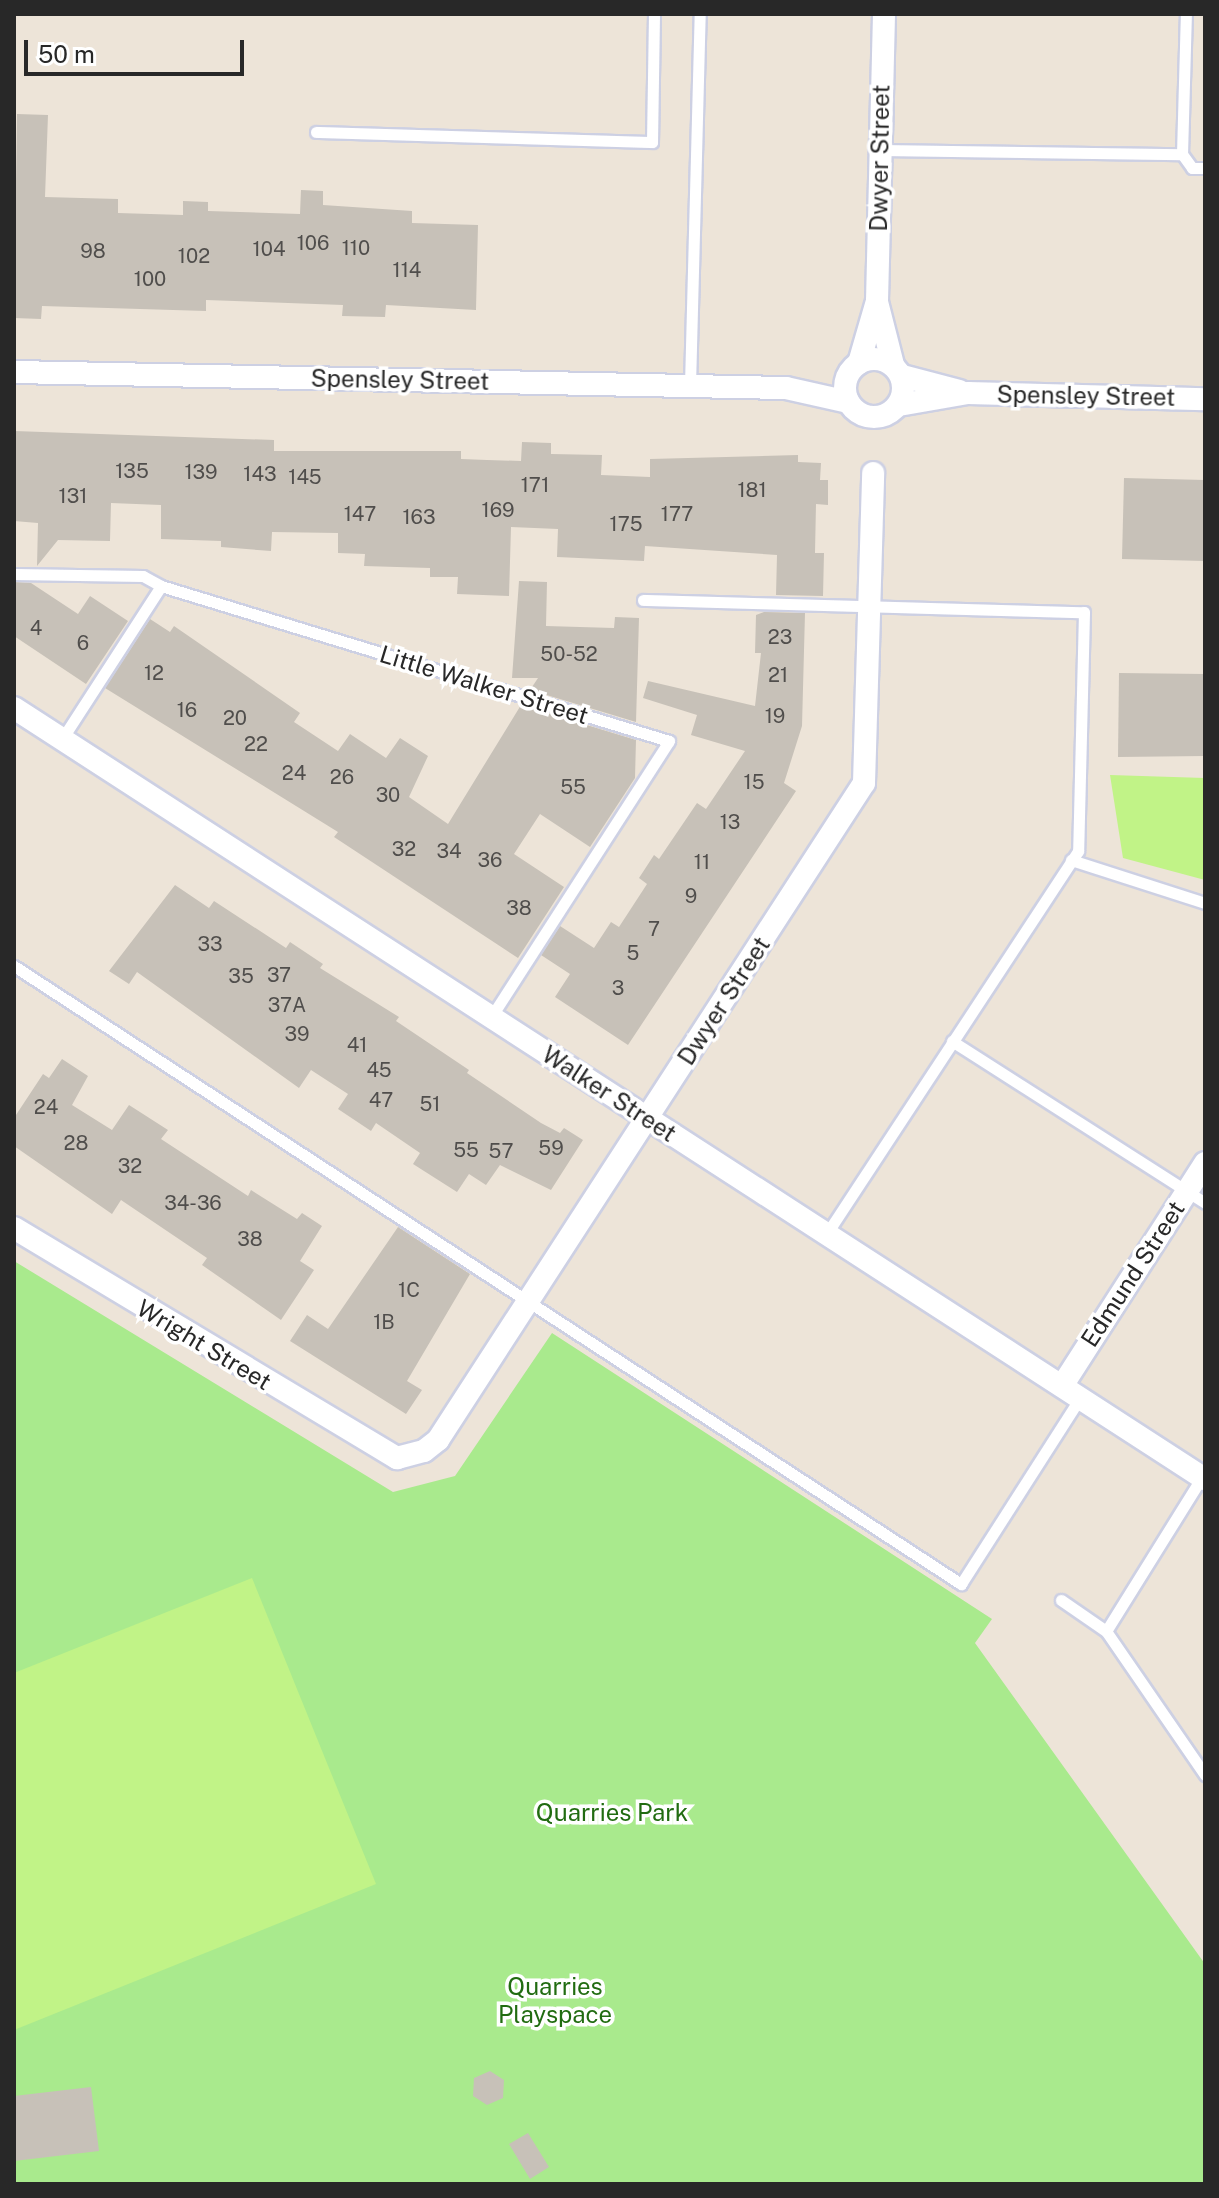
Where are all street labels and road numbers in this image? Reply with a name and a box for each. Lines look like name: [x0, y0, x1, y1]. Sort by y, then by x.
street label: Dwyer Street: [864, 84, 896, 232]
street label: Spensley Street: [310, 364, 490, 396]
street label: Spensley Street: [996, 380, 1176, 412]
street label: Little Walker Street: [376, 639, 592, 731]
street label: Dwyer Street: [672, 931, 776, 1071]
street label: Walker Street: [537, 1040, 681, 1148]
street label: Edmund Street: [1075, 1196, 1191, 1352]
street label: Wright Street: [132, 1294, 276, 1396]

